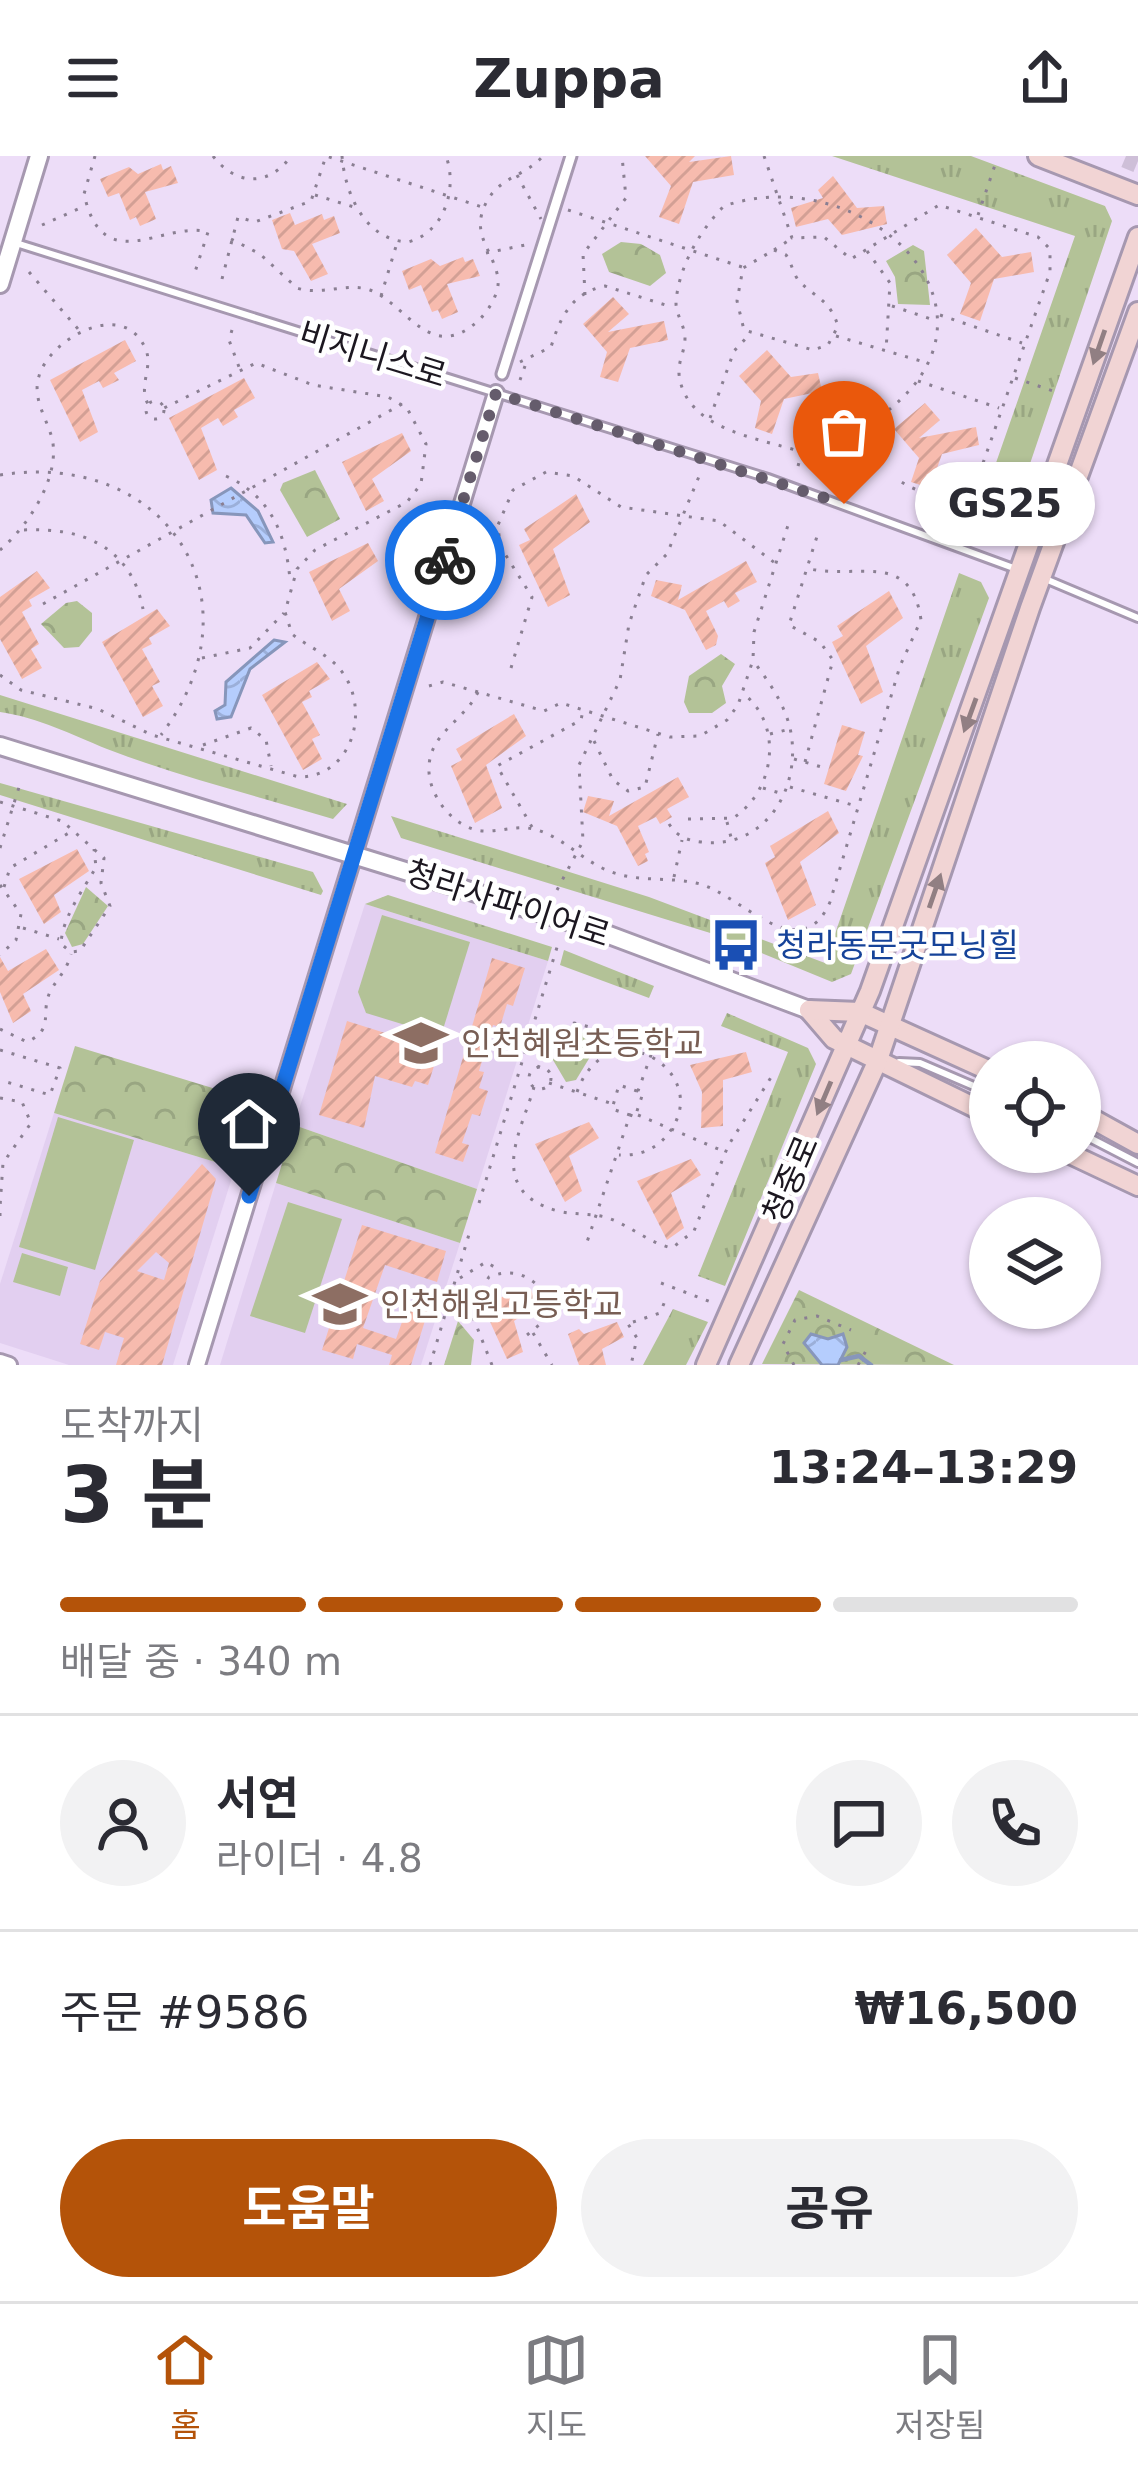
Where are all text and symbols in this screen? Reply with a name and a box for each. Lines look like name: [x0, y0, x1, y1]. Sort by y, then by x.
icon: menu: [60, 45, 126, 111]
icon: share: [1012, 45, 1078, 111]
text: Zuppa: [473, 47, 665, 110]
street label: 비지니스로: [295, 314, 451, 395]
one-way arrow: [1089, 329, 1107, 365]
pin: [793, 381, 895, 504]
icon: bag: [811, 399, 877, 465]
callout: GS25: [916, 462, 1096, 546]
text: GS25: [948, 481, 1062, 526]
courier: [385, 500, 505, 620]
icon: bike: [412, 527, 478, 593]
one-way arrow: [960, 697, 978, 733]
street label: 청라사파이어로: [401, 852, 615, 955]
one-way arrow: [927, 873, 945, 909]
bus stop icon: 청라동문굿모닝힐: [707, 916, 765, 974]
place label: 청라동문굿모닝힐: [776, 926, 1019, 965]
school or university icon: 인천혜원초등학교: [392, 1014, 450, 1072]
place label: 인천혜원초등학교: [461, 1024, 704, 1063]
map controls: [969, 1041, 1101, 1329]
button: locate: [969, 1041, 1101, 1173]
pin: [198, 1073, 300, 1196]
one-way arrow: [814, 1081, 833, 1117]
icon: home: [216, 1091, 282, 1157]
street label: 청중로: [755, 1130, 826, 1229]
button: layers: [969, 1197, 1101, 1329]
school or university icon: 인천해원고등학교: [311, 1275, 369, 1333]
place label: 인천해원고등학교: [380, 1285, 623, 1324]
text: 도착까지: [60, 1403, 204, 1448]
text: 13:24–13:29: [769, 1441, 1078, 1494]
text: 3 분: [60, 1450, 213, 1540]
text: 배달 중 · 340 m: [60, 1639, 342, 1684]
button: person: [60, 1760, 186, 1886]
button: chat: [796, 1760, 922, 1886]
button: phone: [952, 1760, 1078, 1886]
text: 서연: [216, 1772, 299, 1825]
text: 라이더 · 4.8: [216, 1836, 423, 1881]
text: ₩16,500: [855, 1982, 1078, 2035]
text: 주문 #9586: [60, 1986, 309, 2039]
button: 도움말: [60, 2139, 557, 2277]
button: 공유: [581, 2139, 1078, 2277]
tab: 홈: [152, 2327, 218, 2447]
tab: 지도: [523, 2327, 589, 2447]
tab: 저장됨: [894, 2327, 986, 2447]

